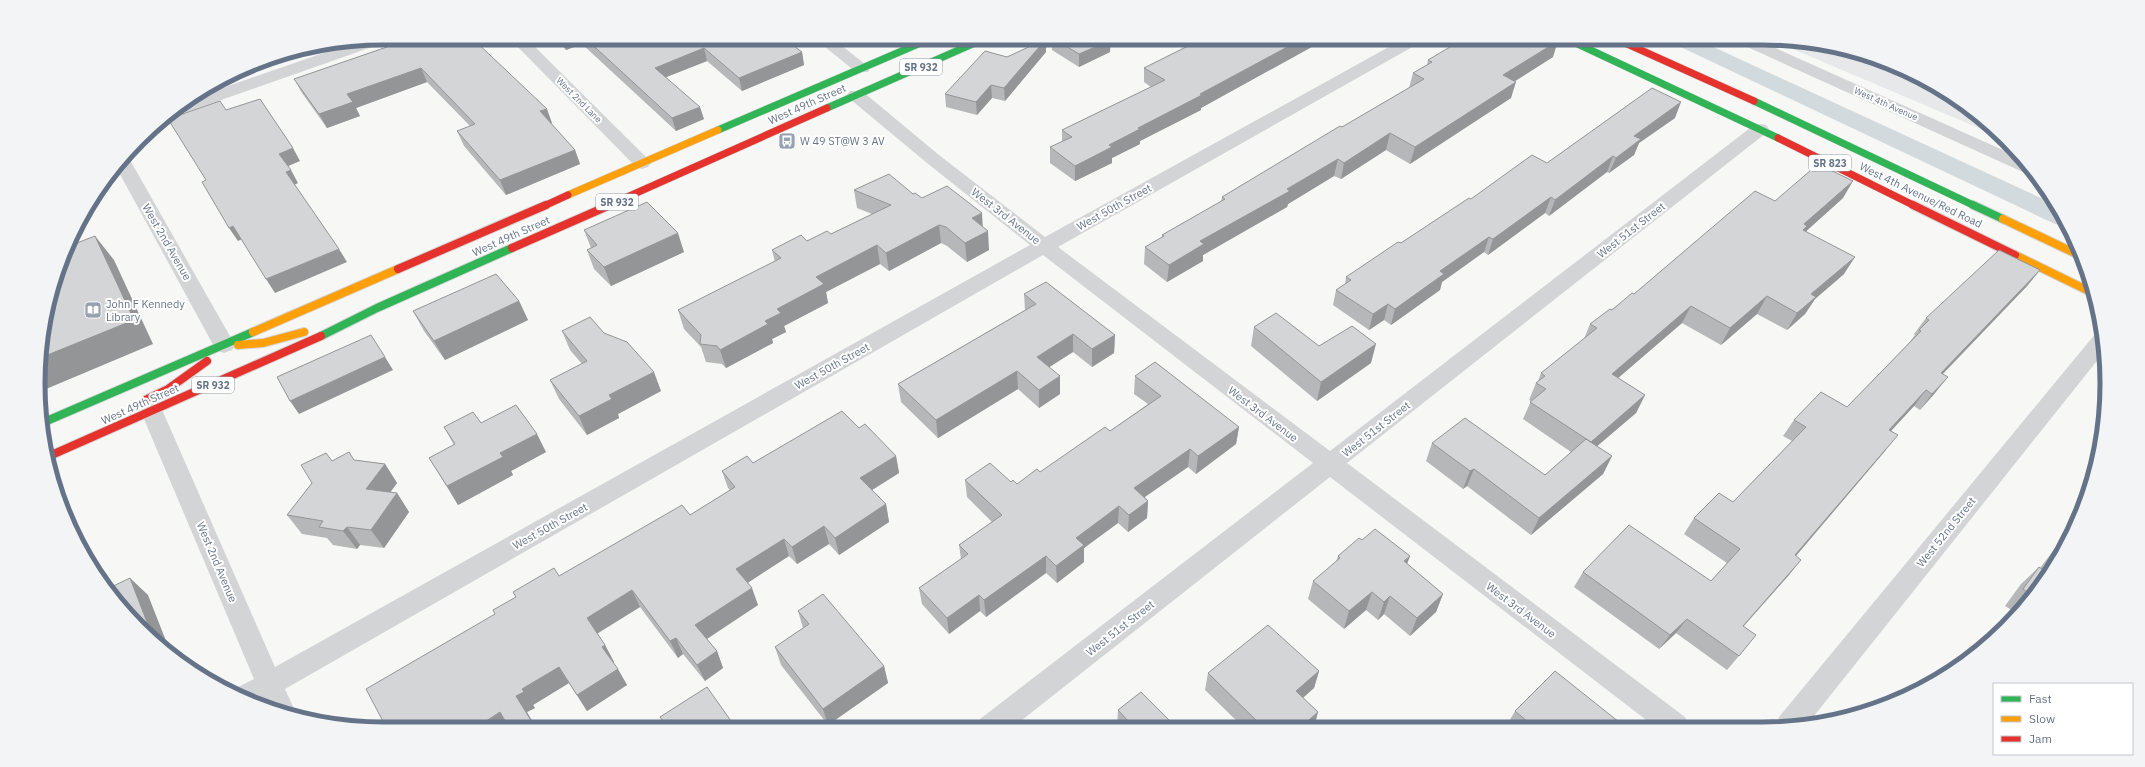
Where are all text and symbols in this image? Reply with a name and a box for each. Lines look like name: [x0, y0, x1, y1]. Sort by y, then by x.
road number: SR 932: [900, 59, 942, 75]
street label: West 2nd Lane: [554, 75, 604, 125]
street label: West 49th Street: [766, 81, 848, 127]
street label: West 4th Avenue: [1853, 85, 1920, 122]
bus stop icon: W 49 ST@W 3 AV: [777, 131, 797, 151]
place label: W 49 ST@W 3 AV: [800, 134, 885, 148]
road number: SR 823: [1809, 155, 1851, 171]
street label: West 4th Avenue/Red Road: [1857, 159, 1985, 231]
street label: West 50th Street: [1074, 181, 1154, 233]
street label: West 3rd Avenue: [969, 185, 1043, 247]
road number: SR 932: [596, 194, 638, 210]
street label: West 51st Street: [1594, 199, 1668, 261]
street label: West 2nd Avenue: [139, 201, 195, 283]
street label: West 49th Street: [470, 213, 552, 259]
place label: John F Kennedy Library: [106, 297, 185, 324]
library icon: John F Kennedy Library: [83, 300, 103, 320]
street label: West 50th Street: [792, 340, 872, 392]
road number: SR 932: [192, 377, 234, 393]
street label: West 49th Street: [99, 381, 181, 427]
street label: West 3rd Avenue: [1225, 383, 1301, 445]
street label: West 51st Street: [1339, 398, 1413, 460]
street label: West 52nd Street: [1913, 494, 1979, 570]
street label: West 50th Street: [510, 500, 590, 552]
street label: West 2nd Avenue: [194, 520, 240, 604]
street label: West 3rd Avenue: [1483, 579, 1559, 641]
street label: West 51st Street: [1083, 597, 1157, 659]
legend: [1993, 683, 2133, 755]
text: Fast: [2029, 691, 2052, 706]
text: Slow: [2029, 711, 2055, 726]
text: Jam: [2029, 731, 2052, 746]

